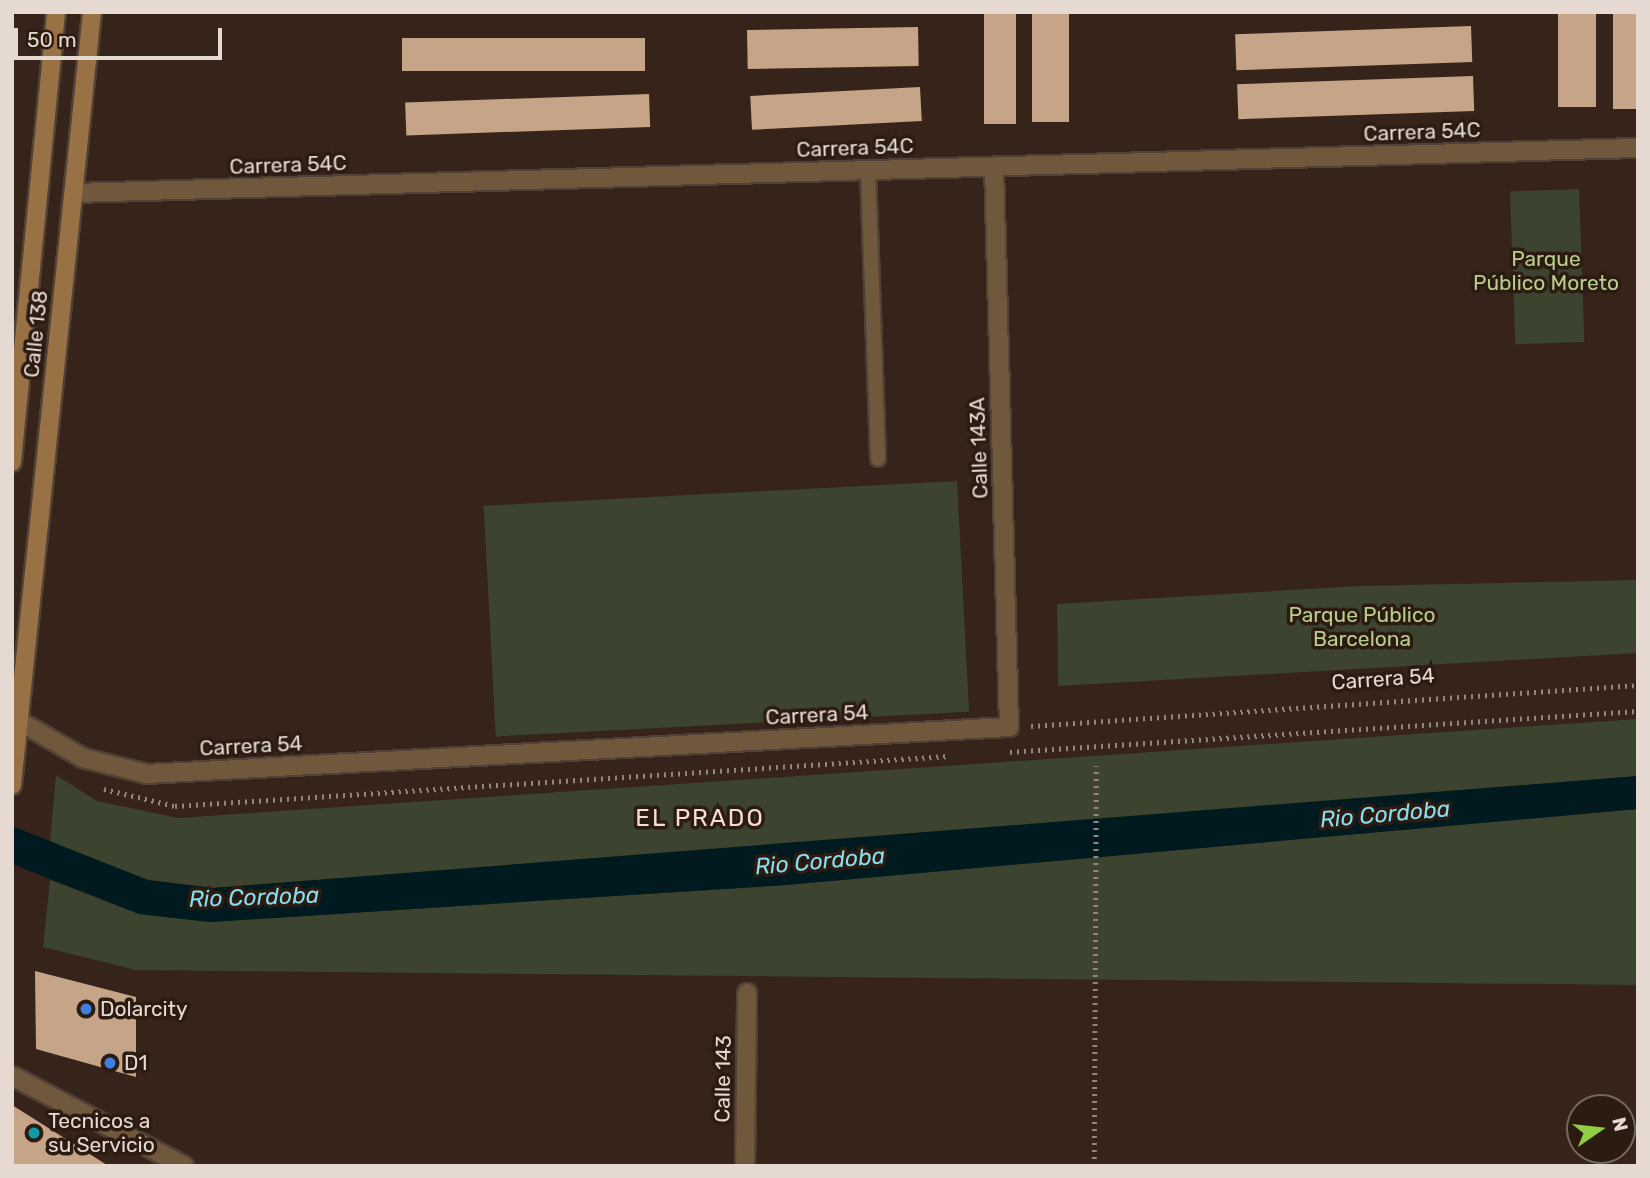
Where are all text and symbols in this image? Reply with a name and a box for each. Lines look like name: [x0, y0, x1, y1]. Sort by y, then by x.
scale bar: [18, 14, 226, 58]
text: 50 m: [27, 27, 77, 52]
street label: Carrera 54C: [1363, 117, 1481, 147]
street label: Carrera 54C: [796, 133, 914, 163]
street label: Carrera 54C: [229, 150, 347, 180]
park label: Parque Público Moreto: [1473, 246, 1619, 296]
street label: Calle 138: [19, 289, 53, 379]
street label: Calle 143A: [965, 397, 993, 499]
park label: Parque Público Barcelona: [1288, 602, 1436, 652]
street label: Carrera 54: [1331, 663, 1435, 695]
street label: Carrera 54: [765, 700, 869, 730]
street label: Carrera 54: [199, 731, 303, 761]
water label: Rio Cordoba: [1319, 795, 1451, 833]
district label: EL PRADO: [636, 805, 764, 833]
water label: Rio Cordoba: [754, 842, 886, 880]
water label: Rio Cordoba: [188, 881, 320, 913]
place label: Dolarcity: [100, 996, 187, 1022]
marker: Dolarcity: [78, 1001, 94, 1017]
street label: Calle 143: [710, 1035, 736, 1123]
place label: D1: [124, 1050, 147, 1076]
marker: D1: [102, 1055, 118, 1071]
north arrow: [1566, 1094, 1636, 1164]
place label: Tecnicos a su Servicio: [48, 1108, 155, 1158]
text: N: [1607, 1115, 1633, 1134]
marker: Tecnicos a su Servicio: [26, 1125, 42, 1141]

